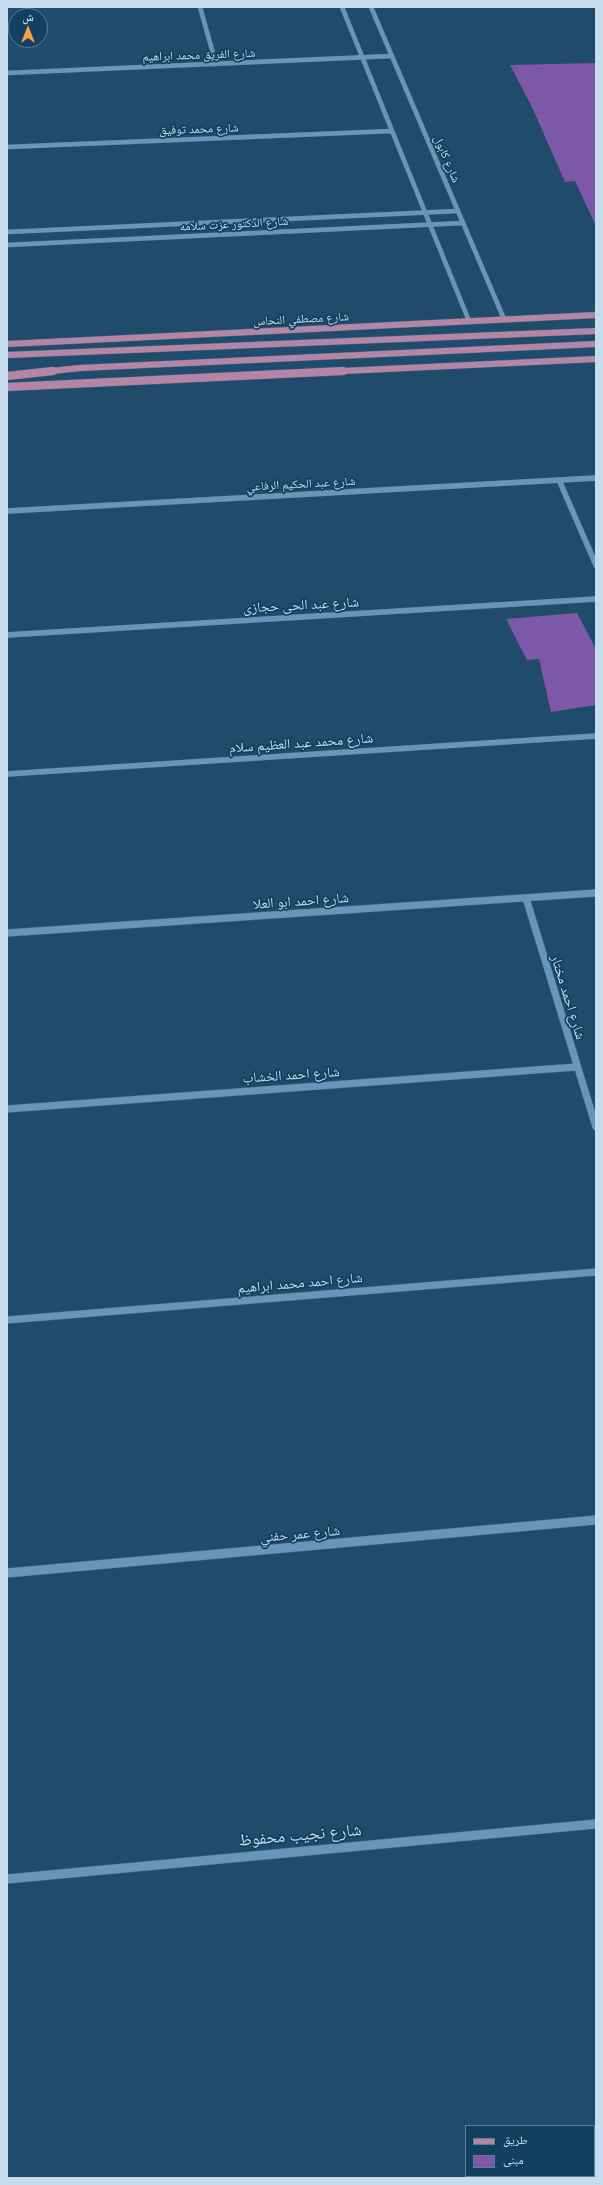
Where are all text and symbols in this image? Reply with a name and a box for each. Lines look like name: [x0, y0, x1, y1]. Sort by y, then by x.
north arrow: [8, 8, 48, 48]
text: ش: [22, 10, 34, 23]
street label: شارع الفريق محمد ابراهيم: [142, 46, 256, 64]
street label: شارع محمد توفيق: [159, 120, 239, 138]
street label: شارع كابول: [431, 133, 463, 185]
street label: شارع الدكتور عزت سلامه: [179, 214, 289, 234]
street label: شارع مصطفي النحاس: [253, 309, 349, 329]
street label: شارع عبد الحكيم الرفاعي: [246, 474, 356, 494]
street label: شارع عبد الحى حجازى: [243, 594, 359, 616]
street label: شارع محمد عبد العظيم سلام: [228, 730, 374, 756]
street label: شارع احمد ابو العلا: [252, 889, 350, 913]
street label: شارع احمد مختار: [547, 952, 589, 1042]
street label: شارع احمد الخشاب: [242, 1063, 340, 1087]
street label: شارع احمد محمد ابراهيم: [237, 1269, 363, 1297]
street label: شارع عمر حفني: [259, 1522, 341, 1546]
street label: شارع نجيب محفوظ: [238, 1819, 362, 1851]
legend: [465, 2125, 595, 2177]
text: طريق: [503, 2132, 528, 2147]
text: مبنى: [503, 2152, 524, 2167]

